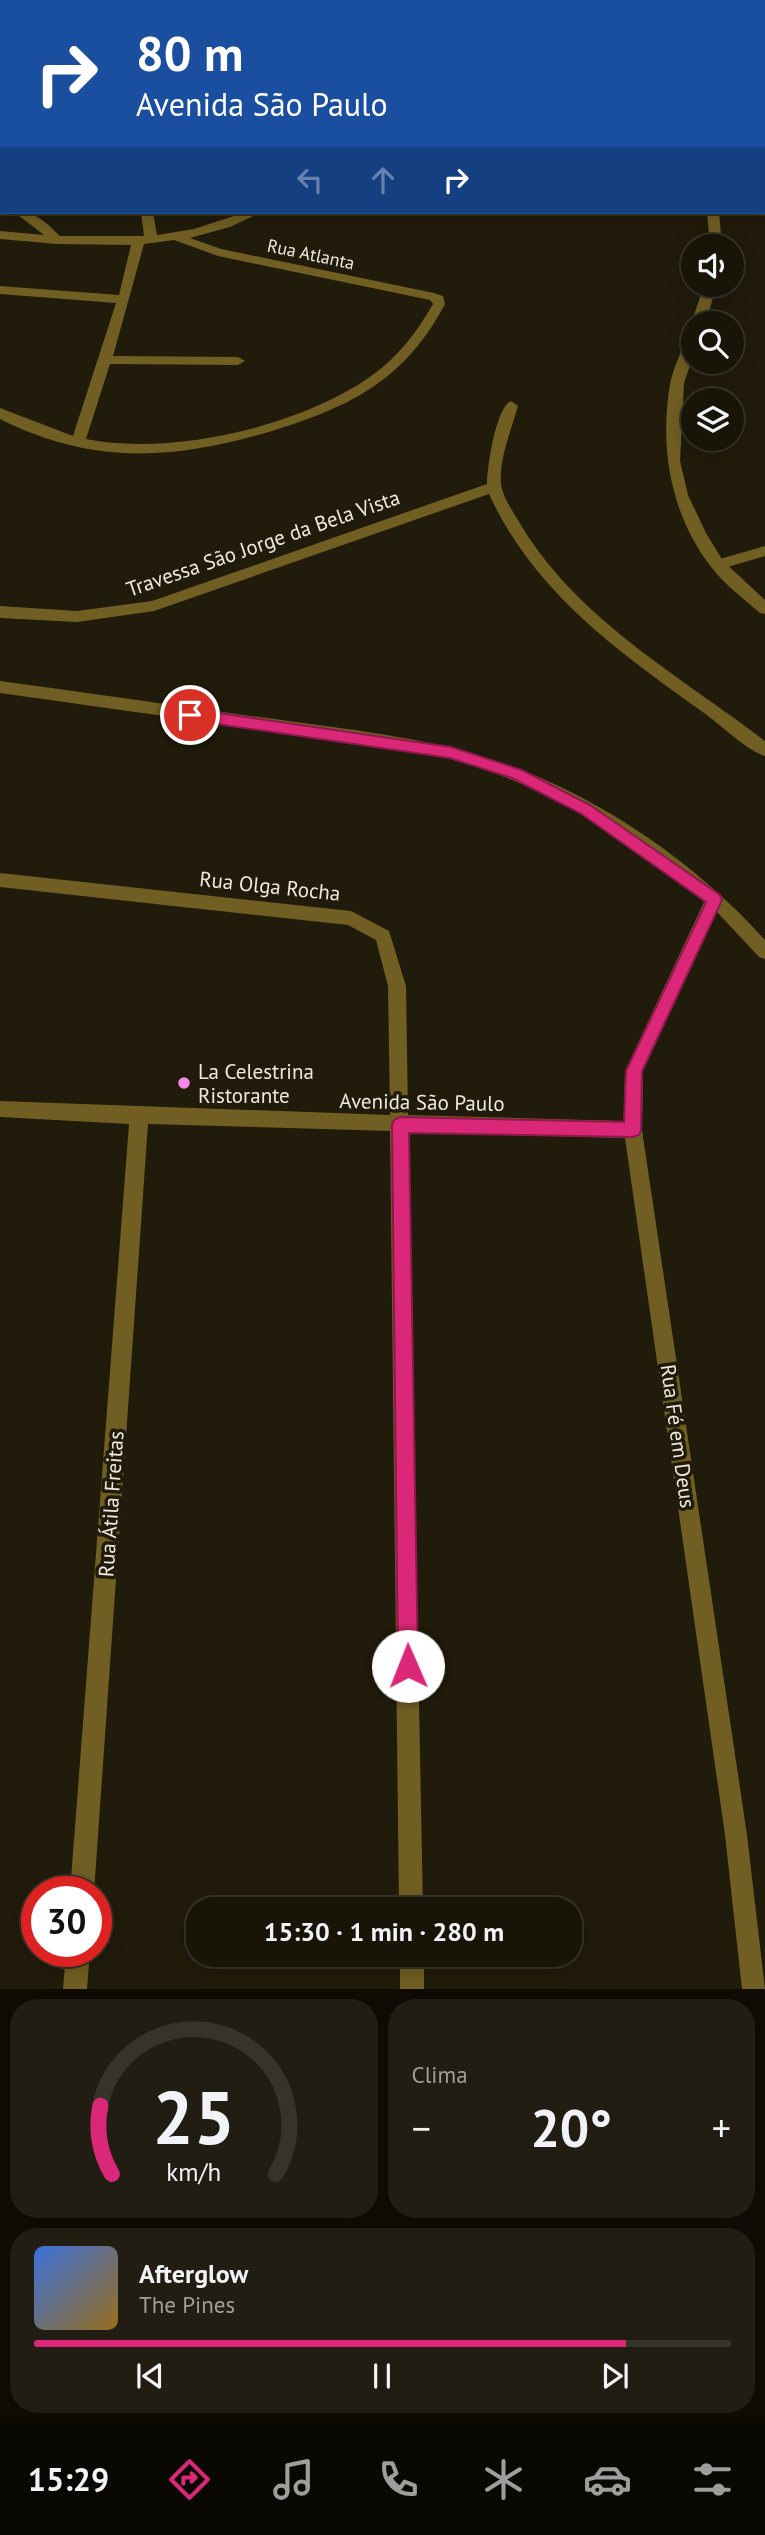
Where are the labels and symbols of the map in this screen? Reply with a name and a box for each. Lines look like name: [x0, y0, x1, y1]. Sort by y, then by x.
street label: Rua Atlanta: [265, 234, 357, 274]
street label: Travessa São Jorge da Bela Vista: [123, 483, 403, 603]
pin: [160, 685, 220, 745]
street label: Rua Olga Rocha: [198, 865, 342, 907]
place label: La Celestrina Ristorante: [198, 1058, 314, 1109]
marker: La Celestrina Ristorante: [176, 1075, 192, 1091]
street label: Avenida São Paulo: [339, 1087, 505, 1117]
street label: Rua Fé em Deus: [655, 1362, 701, 1510]
street label: Rua Átila Freitas: [92, 1430, 130, 1578]
position arrow: [371, 1629, 445, 1703]
speed limit sign: 30: [21, 1876, 112, 1967]

